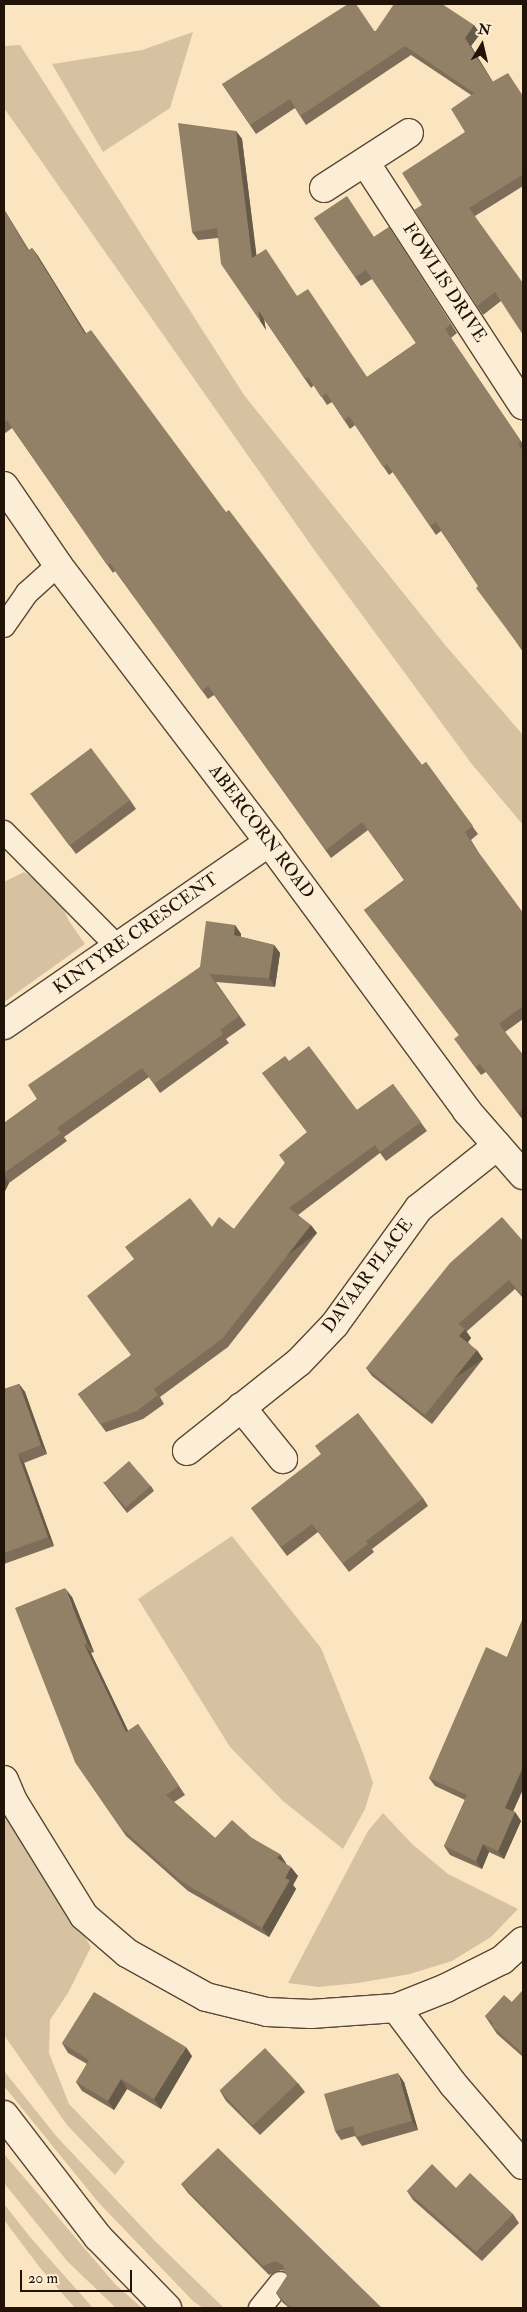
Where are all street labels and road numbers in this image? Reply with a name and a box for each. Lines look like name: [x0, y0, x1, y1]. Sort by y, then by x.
street label: FOWLIS DRIVE: [397, 219, 491, 347]
street label: ABERCORN ROAD: [204, 761, 318, 903]
street label: KINTYRE CRESCENT: [49, 869, 223, 999]
street label: DAVAAR PLACE: [318, 1215, 418, 1337]

